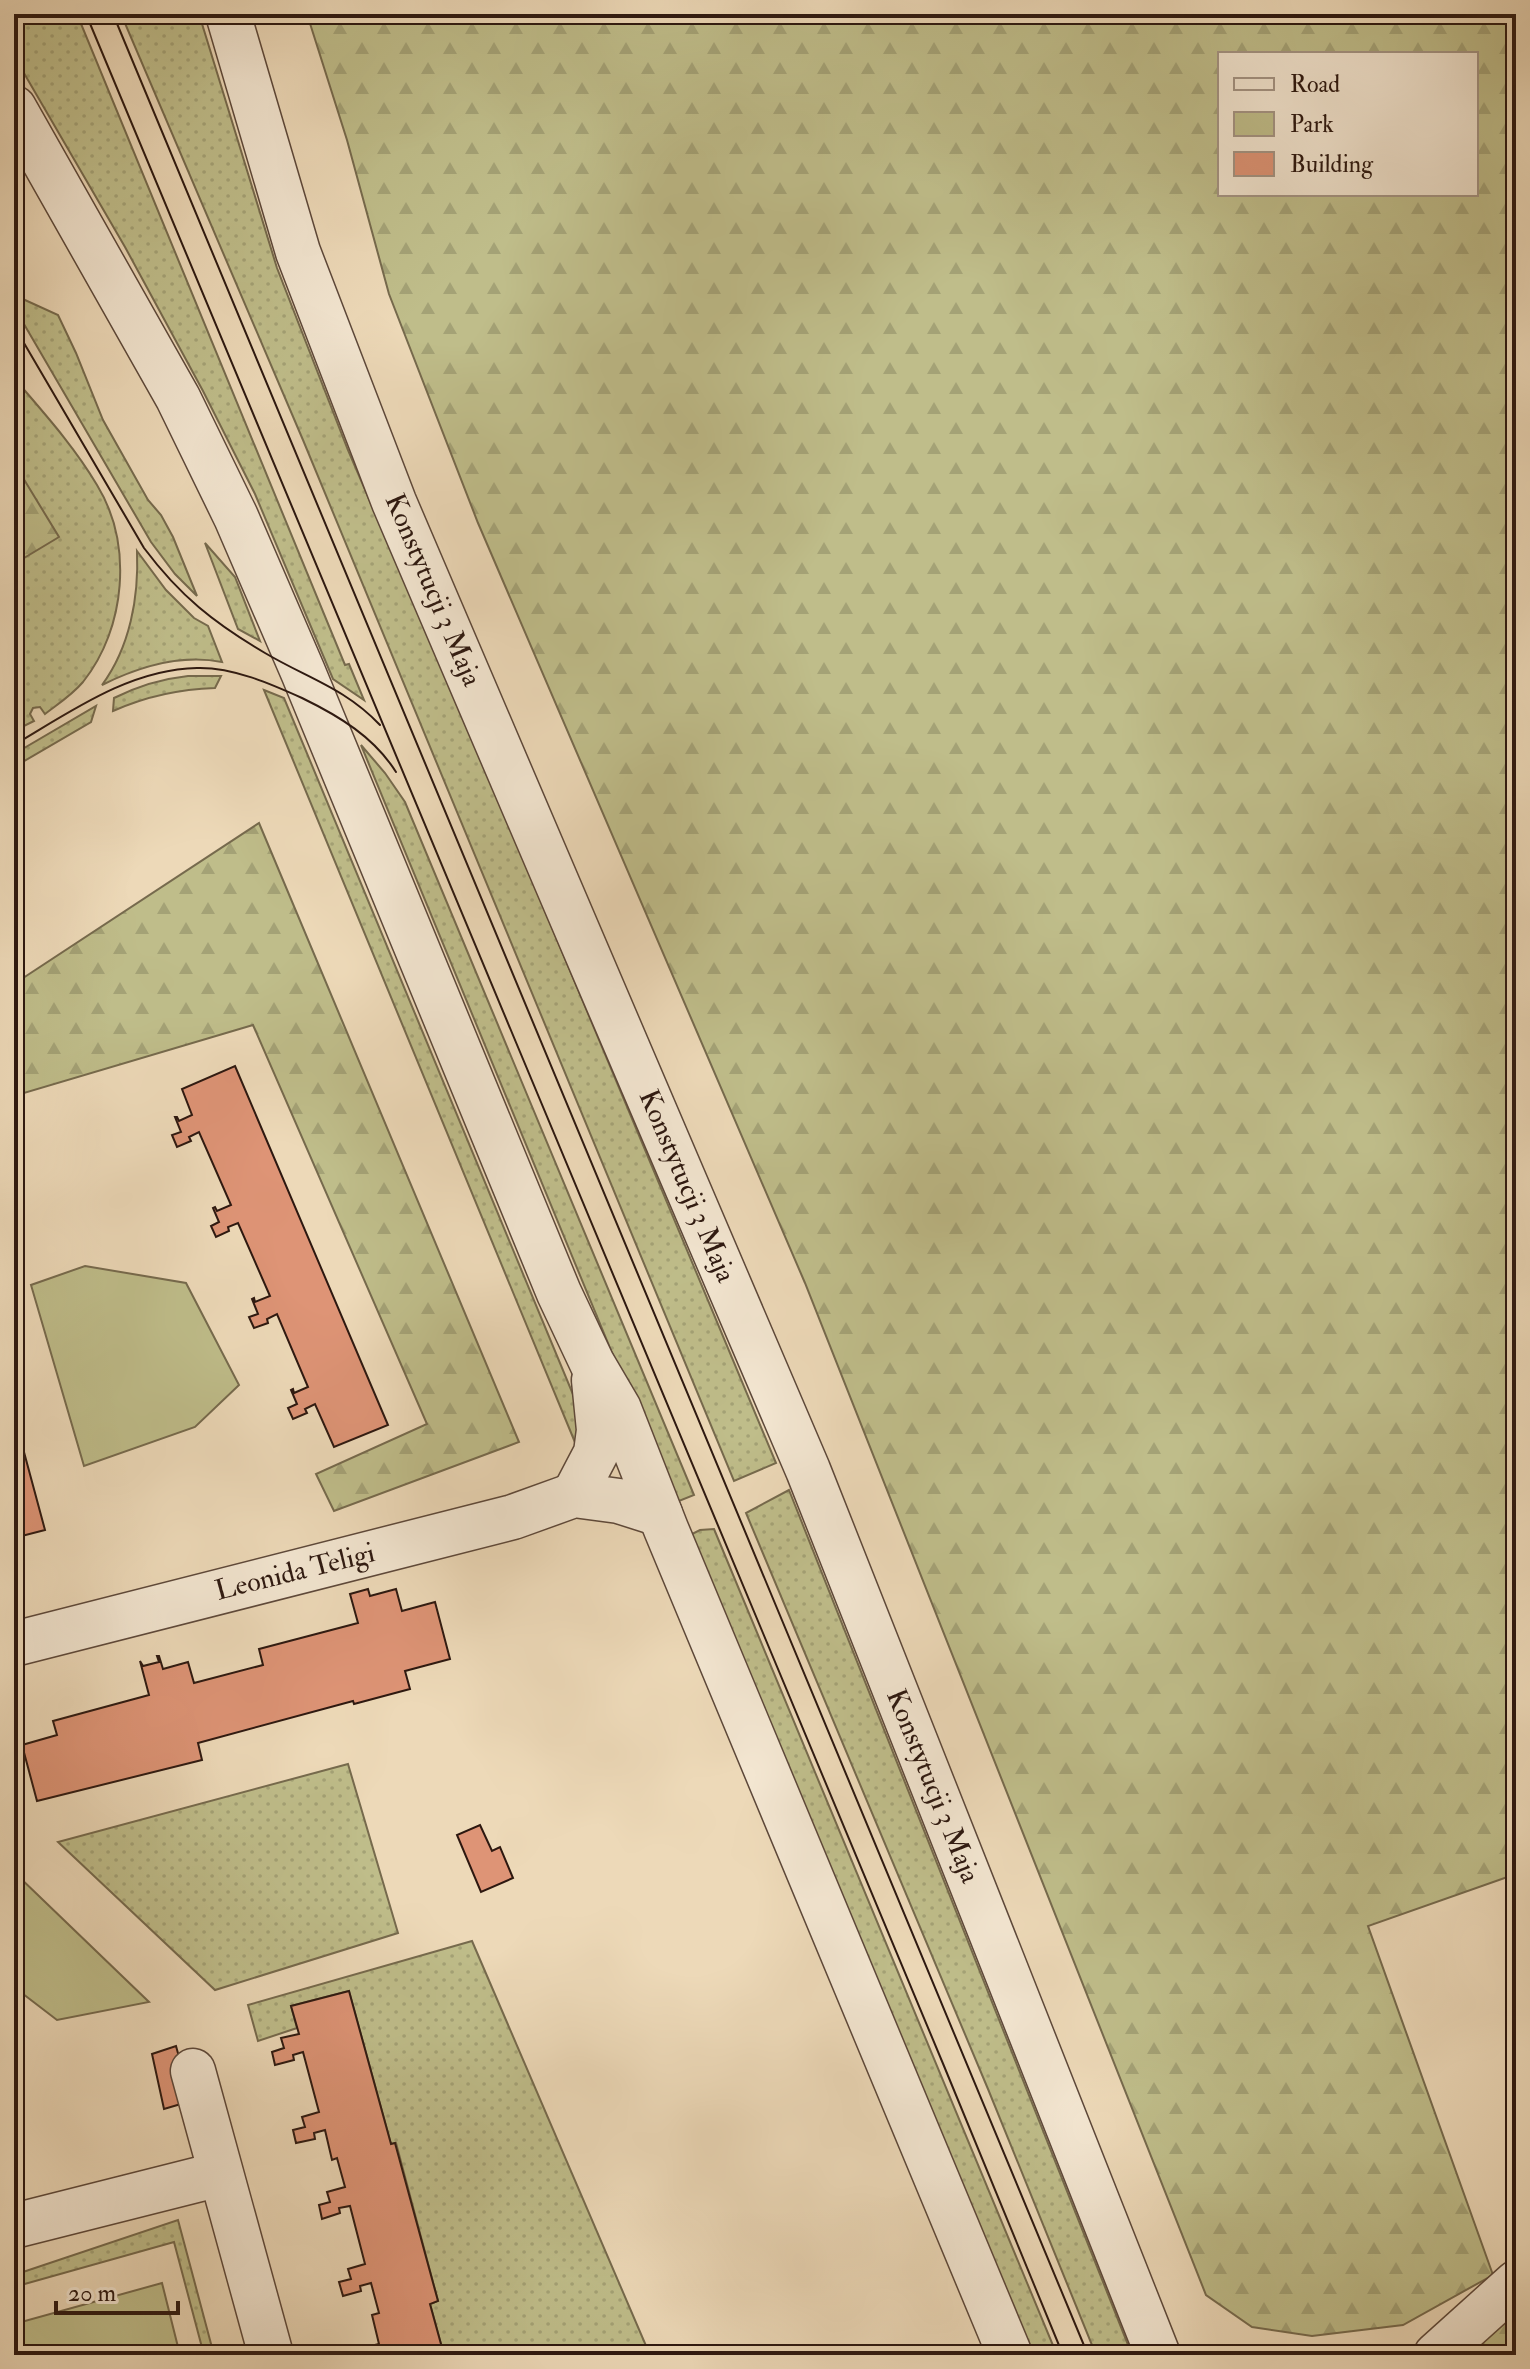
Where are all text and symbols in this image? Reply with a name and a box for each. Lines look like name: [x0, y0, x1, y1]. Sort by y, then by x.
legend: [1218, 52, 1478, 196]
text: Road: [1290, 69, 1340, 100]
text: Park: [1290, 109, 1334, 140]
text: Building: [1290, 149, 1374, 180]
street label: Konstytucji 3 Maja: [377, 488, 489, 692]
street label: Konstytucji 3 Maja: [631, 1084, 743, 1288]
street label: Leonida Teligi: [212, 1535, 378, 1609]
street label: Konstytucji 3 Maja: [878, 1684, 988, 1888]
scale bar: [56, 2265, 178, 2315]
text: 20 m: [68, 2278, 117, 2309]

